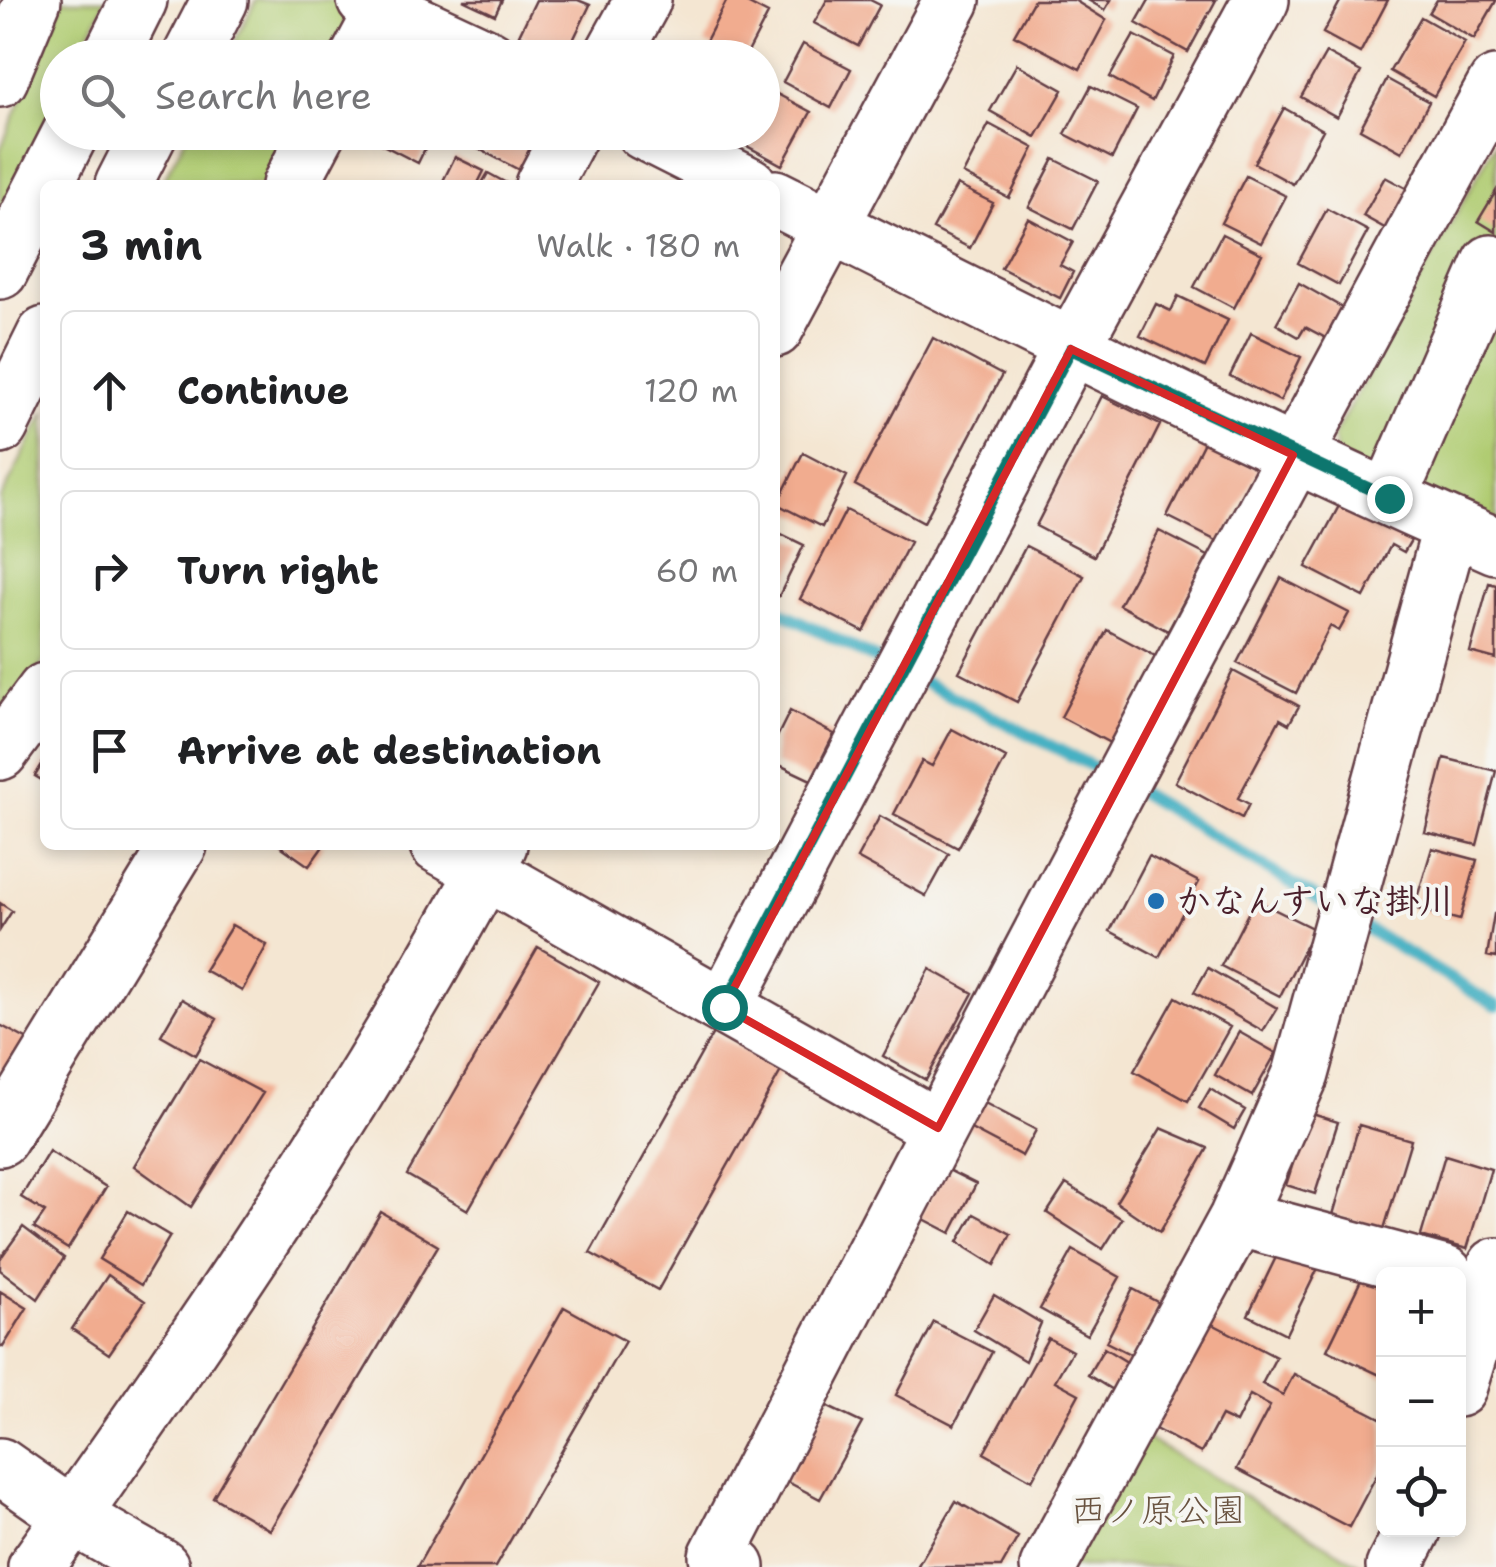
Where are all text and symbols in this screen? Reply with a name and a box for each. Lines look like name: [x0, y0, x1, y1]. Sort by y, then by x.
search box: [40, 40, 780, 150]
icon: search: [75, 68, 130, 123]
text: Search here: [155, 70, 372, 121]
text: 3 min: [80, 217, 202, 273]
text: Walk · 180 m: [536, 224, 740, 267]
icon: ahead: [82, 363, 137, 418]
text: Continue: [177, 365, 349, 416]
text: 120 m: [644, 369, 738, 412]
route end: [1367, 476, 1413, 522]
icon: right: [82, 543, 137, 598]
text: Turn right: [177, 545, 379, 596]
text: 60 m: [656, 549, 738, 592]
icon: arrive: [82, 723, 137, 778]
text: Arrive at destination: [177, 725, 601, 776]
place label: かなんすいな掛川: [1176, 877, 1455, 924]
marker: かなんすいな掛川: [1145, 890, 1167, 912]
route start: [702, 985, 748, 1031]
map controls: [1376, 1267, 1466, 1537]
button: +: [1376, 1267, 1466, 1357]
button: −: [1376, 1357, 1466, 1447]
button: locate: [1376, 1447, 1466, 1537]
park label: 西ノ原公園: [1070, 1486, 1246, 1533]

